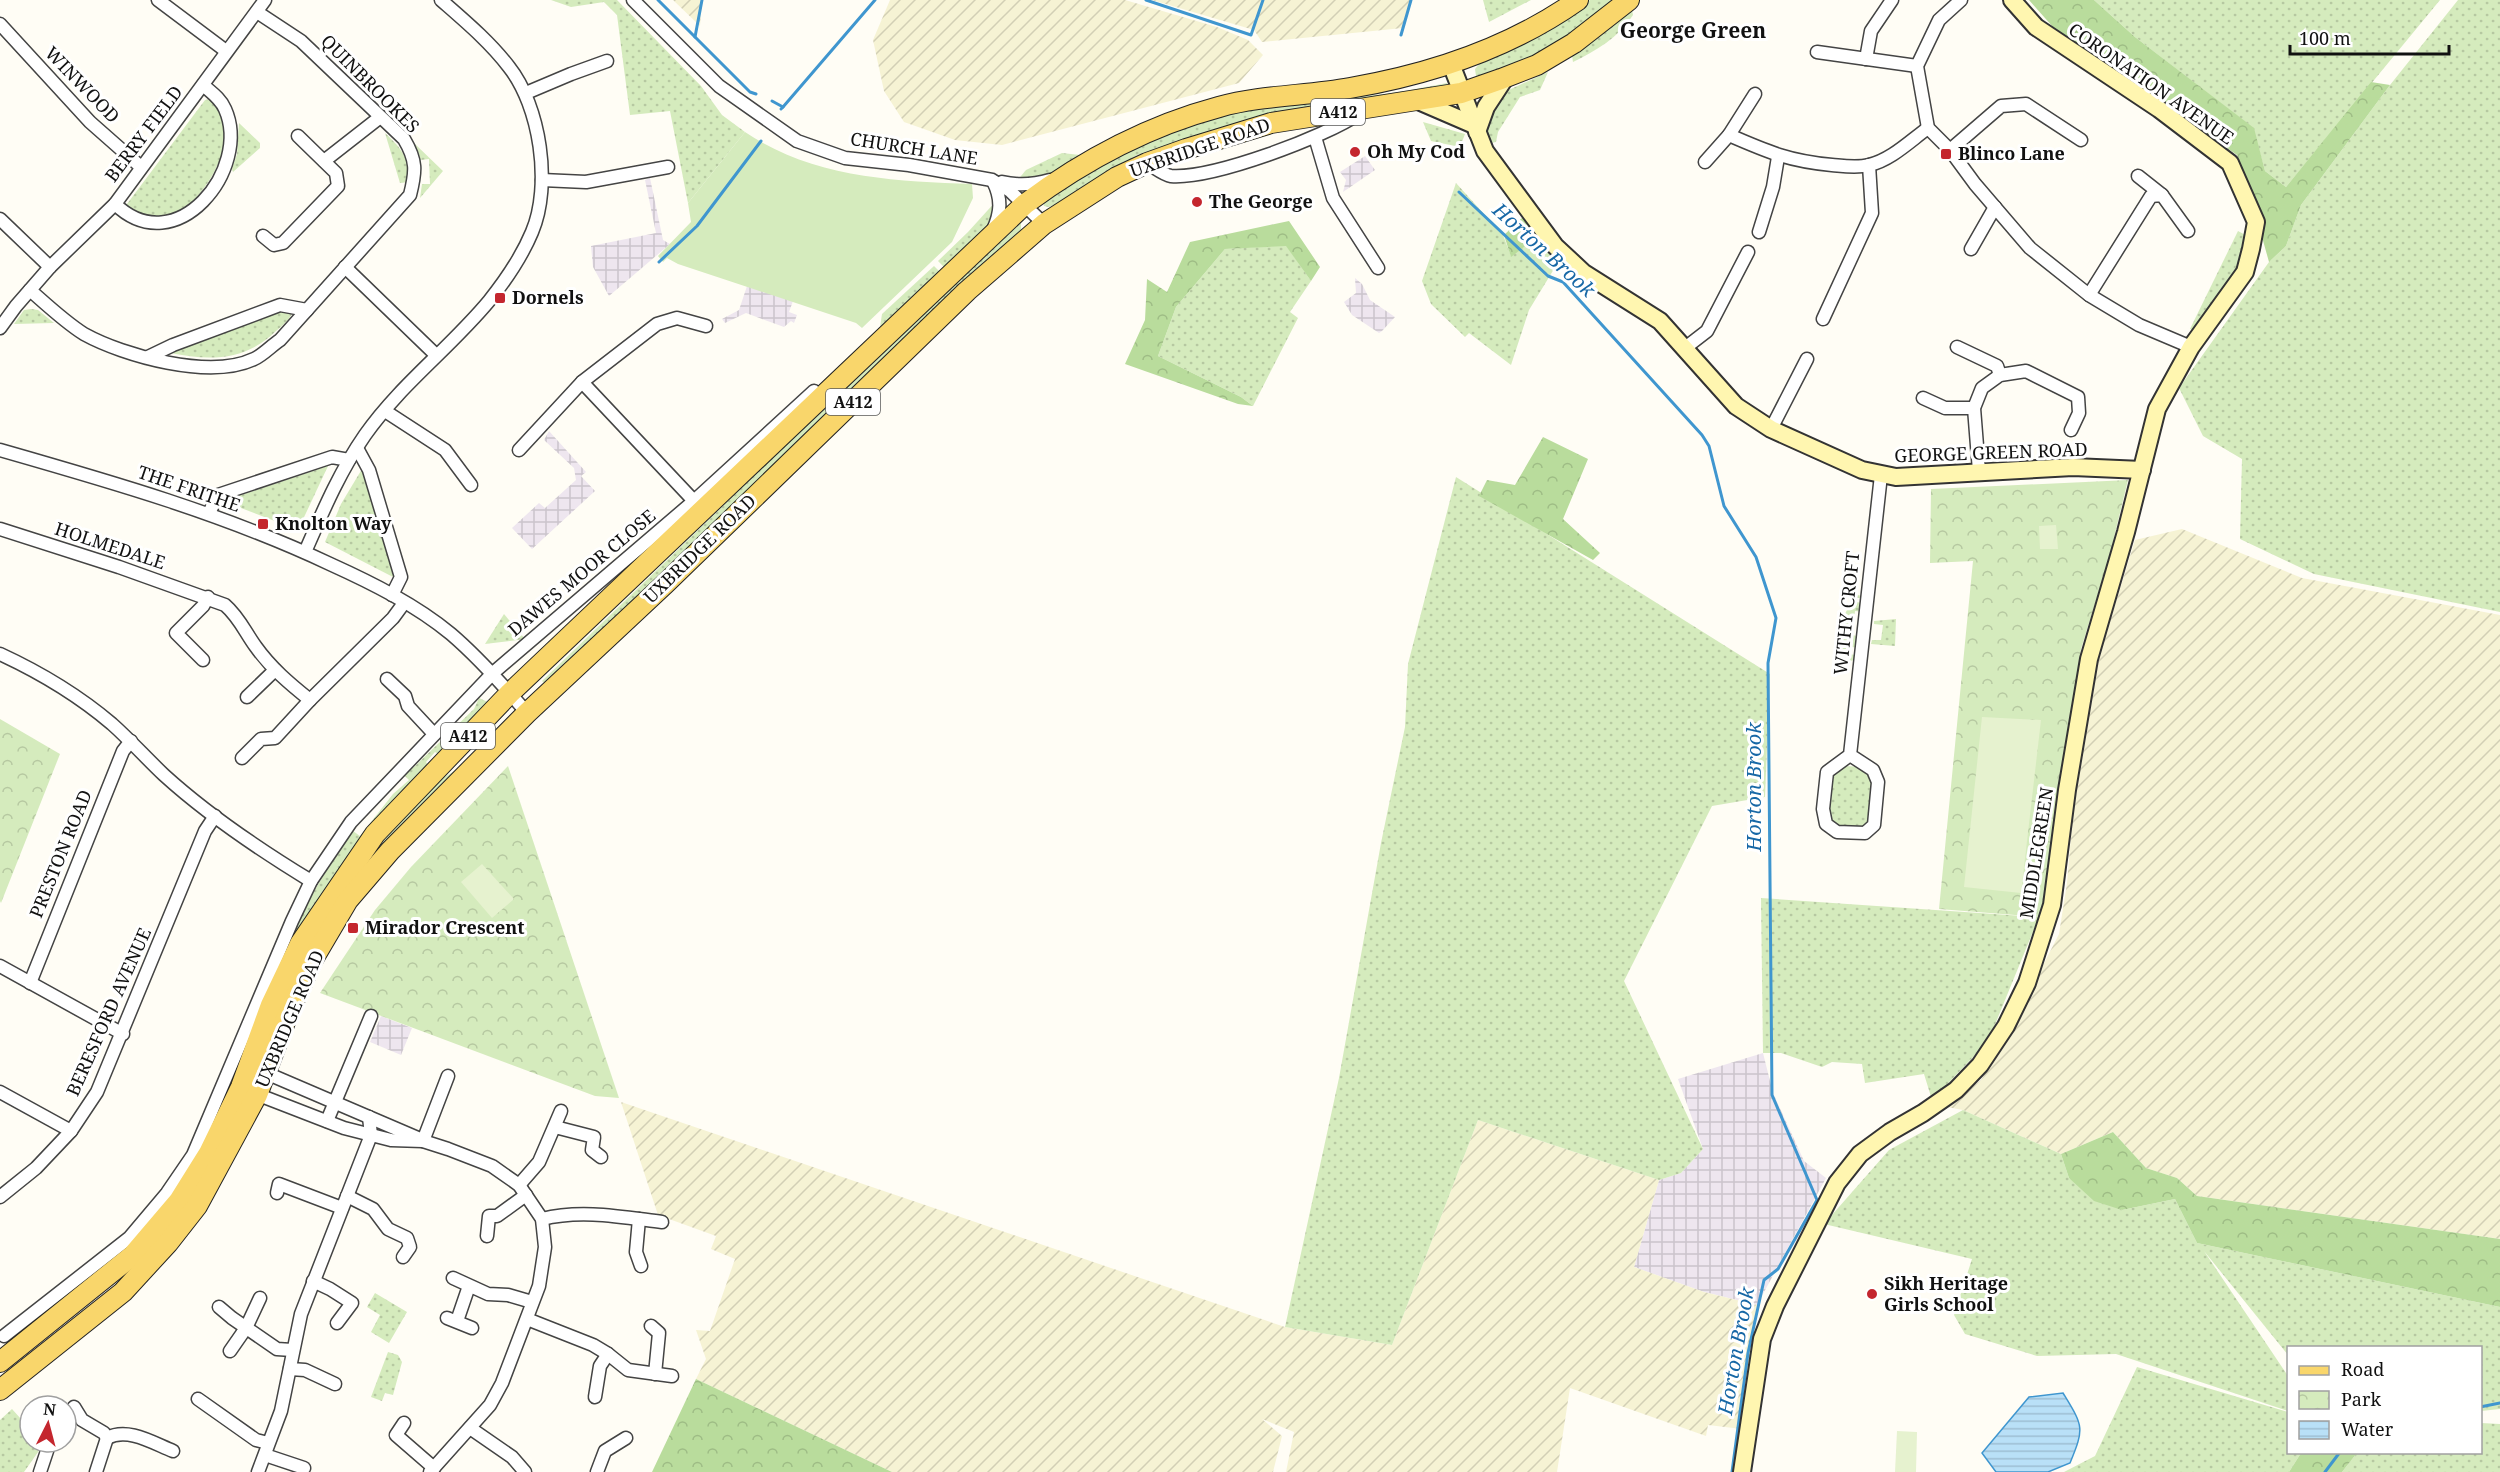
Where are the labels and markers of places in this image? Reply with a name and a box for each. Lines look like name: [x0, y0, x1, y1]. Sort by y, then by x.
place label: Oh My Cod: [1367, 139, 1465, 163]
place label: Blinco Lane: [1958, 141, 2065, 165]
marker: Oh My Cod: [1348, 145, 1362, 159]
marker: Blinco Lane: [1939, 147, 1953, 161]
place label: The George: [1209, 189, 1313, 213]
marker: The George: [1190, 195, 1204, 209]
place label: Dornels: [512, 285, 584, 309]
marker: Dornels: [493, 291, 507, 305]
place label: Knolton Way: [275, 511, 392, 535]
marker: Knolton Way: [256, 517, 270, 531]
place label: Mirador Crescent: [365, 915, 525, 939]
marker: Mirador Crescent: [346, 921, 360, 935]
place label: Sikh Heritage Girls School: [1884, 1271, 2008, 1316]
marker: Sikh Heritage Girls School: [1865, 1287, 1879, 1301]

